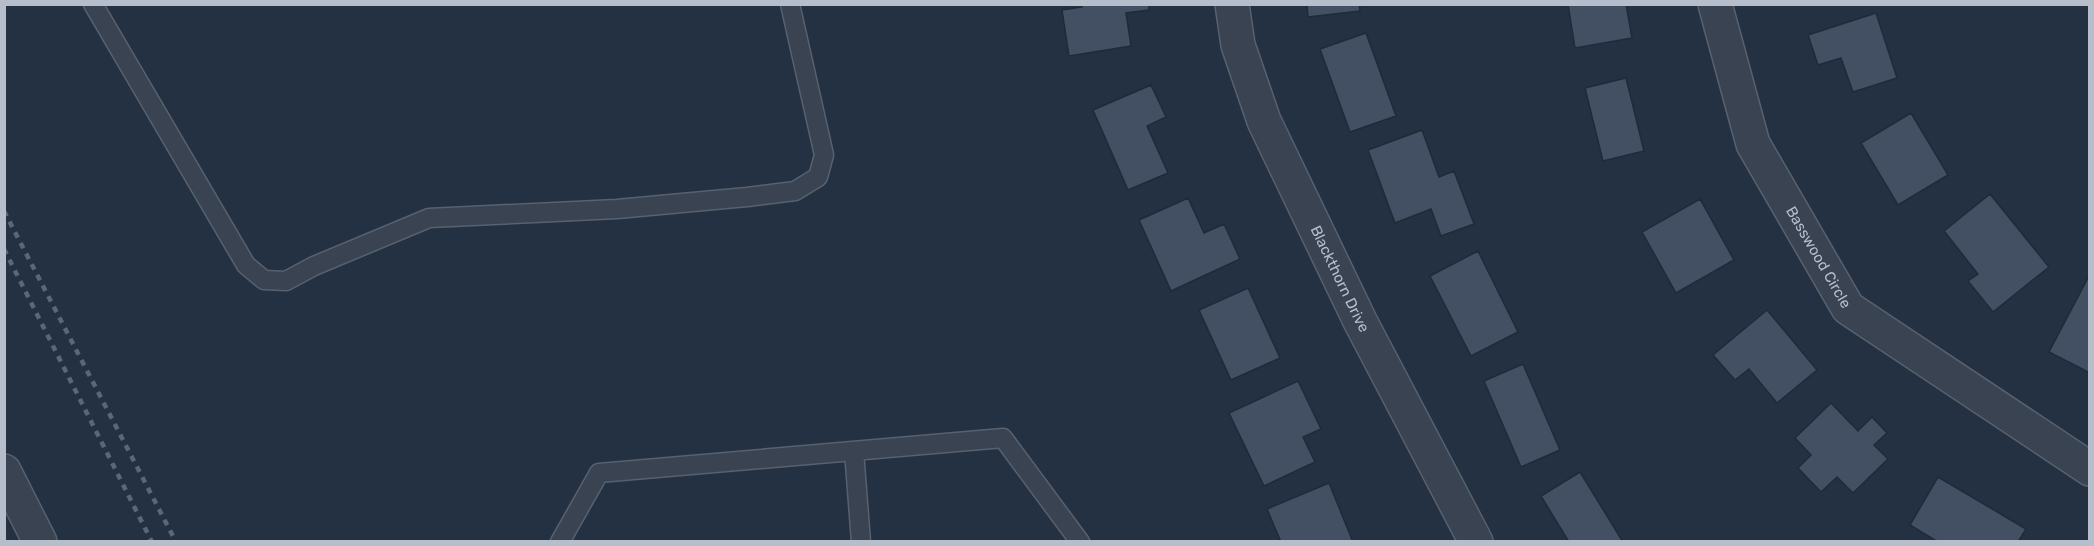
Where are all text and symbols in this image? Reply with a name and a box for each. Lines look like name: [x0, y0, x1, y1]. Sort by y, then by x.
street label: Basswood Circle: [1782, 203, 1855, 311]
street label: Blackthorn Drive: [1307, 223, 1373, 335]

